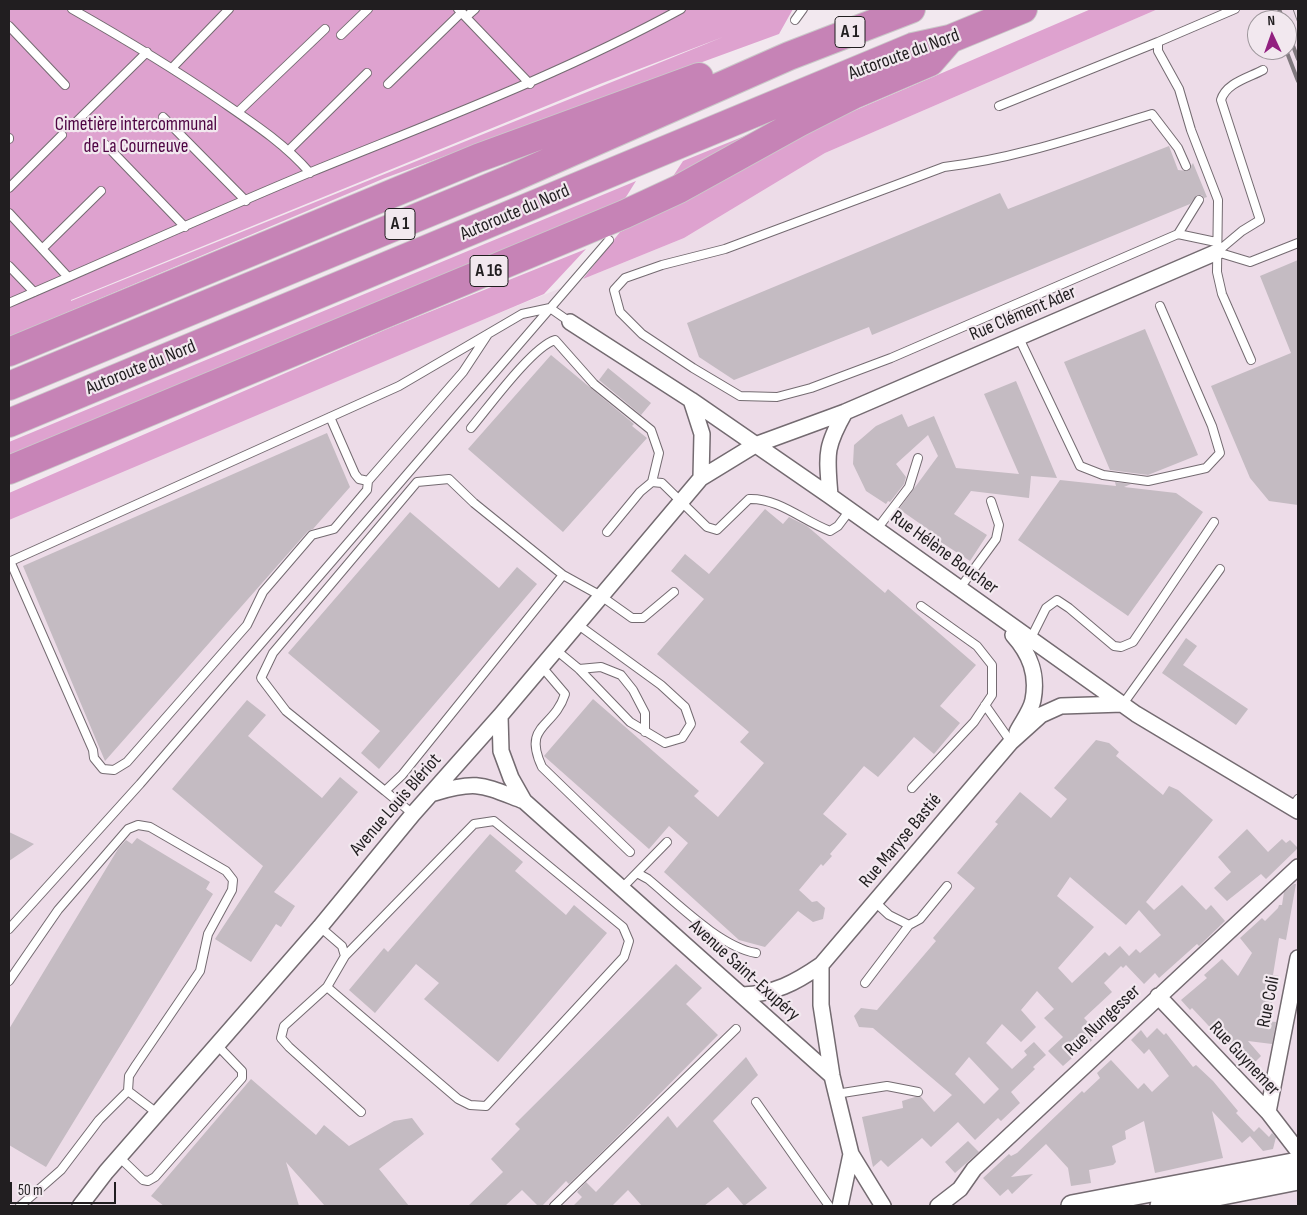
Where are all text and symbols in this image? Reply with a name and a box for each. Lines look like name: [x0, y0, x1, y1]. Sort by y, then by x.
north arrow: [1247, 10, 1297, 60]
text: N: [1267, 12, 1275, 29]
road number: A 1: [835, 16, 865, 48]
street label: Autoroute du Nord: [845, 24, 963, 86]
park label: Cimetière intercommunal de La Courneuve: [55, 114, 217, 158]
street label: Autoroute du Nord: [457, 180, 573, 246]
road number: A 1: [385, 208, 415, 240]
road number: A 16: [470, 256, 508, 286]
street label: Rue Clément Ader: [966, 281, 1080, 347]
street label: Autoroute du Nord: [83, 336, 199, 400]
street label: Rue Hélène Boucher: [886, 506, 1002, 600]
street label: Avenue Louis Blériot: [345, 749, 447, 861]
street label: Rue Maryse Bastié: [855, 789, 947, 893]
street label: Avenue Saint-Exupéry: [684, 915, 804, 1027]
street label: Rue Coli: [1253, 974, 1285, 1030]
street label: Rue Nungesser: [1061, 980, 1145, 1062]
street label: Rue Guynemer: [1204, 1017, 1284, 1101]
scale bar: [12, 1172, 119, 1204]
text: 50 m: [18, 1181, 43, 1200]

